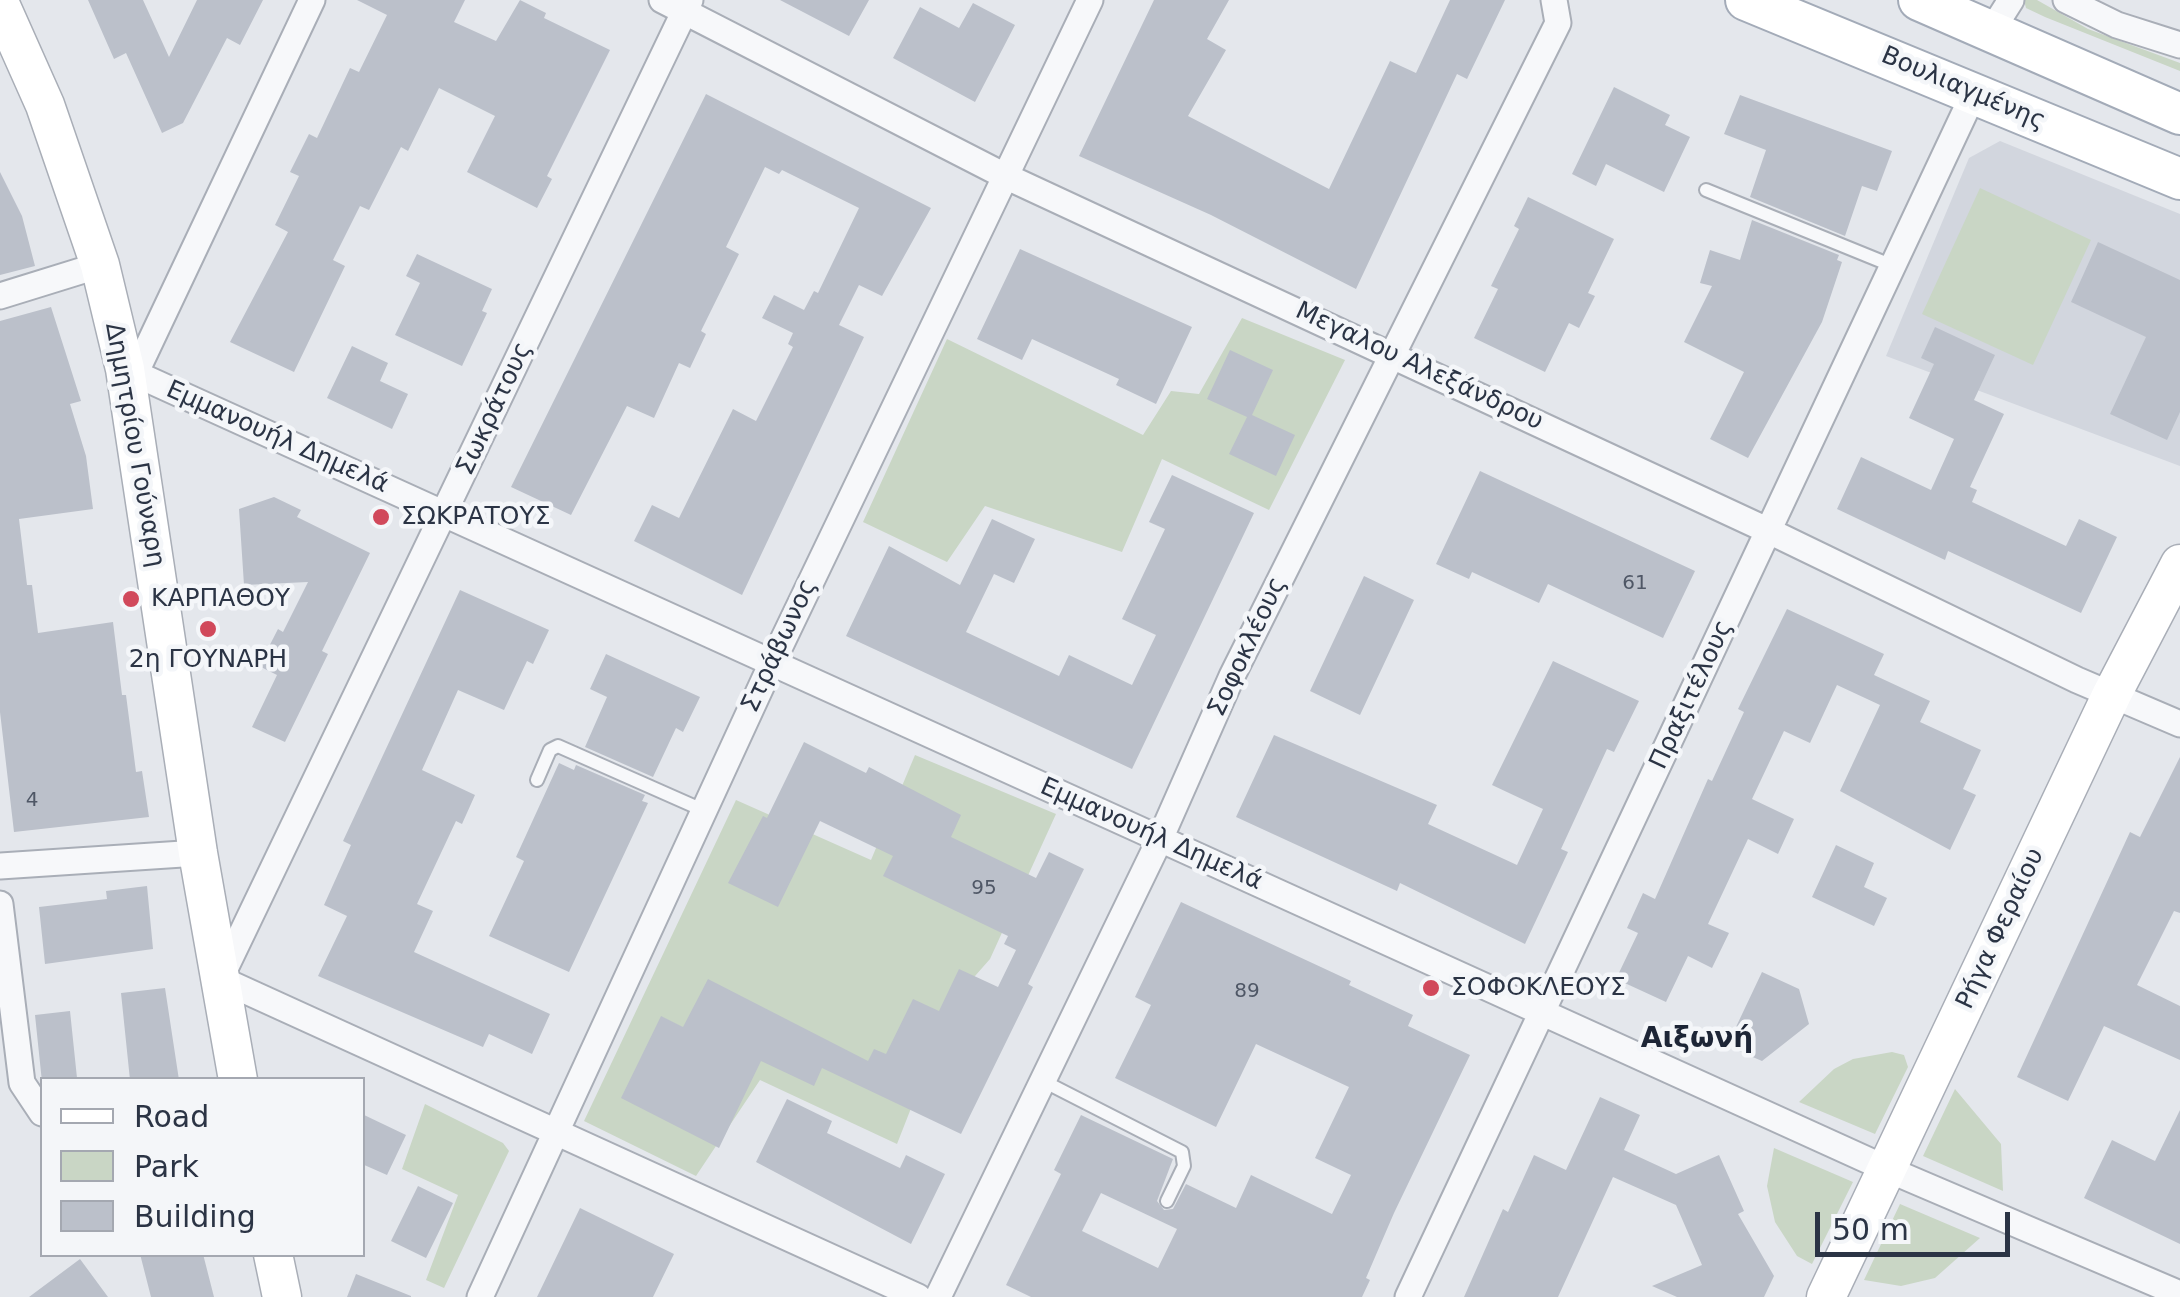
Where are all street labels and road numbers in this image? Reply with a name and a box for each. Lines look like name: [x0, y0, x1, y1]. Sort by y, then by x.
street label: Βουλιαγμένης: [1876, 41, 2050, 137]
street label: Μεγαλου Αλεξάνδρου: [1290, 296, 1548, 438]
street label: Δημητρίου Γούναρη: [98, 320, 170, 570]
street label: Σωκράτους: [451, 338, 539, 480]
street label: Εμμανουήλ Δημελά: [161, 375, 393, 501]
street label: Σοφοκλέους: [1203, 573, 1293, 721]
street label: Στράβωνος: [736, 574, 824, 718]
street label: Πραξιτέλους: [1644, 616, 1740, 774]
street label: Εμμανουήλ Δημελά: [1035, 772, 1267, 898]
street label: Ρήγα Φεραίου: [1951, 844, 2051, 1014]

